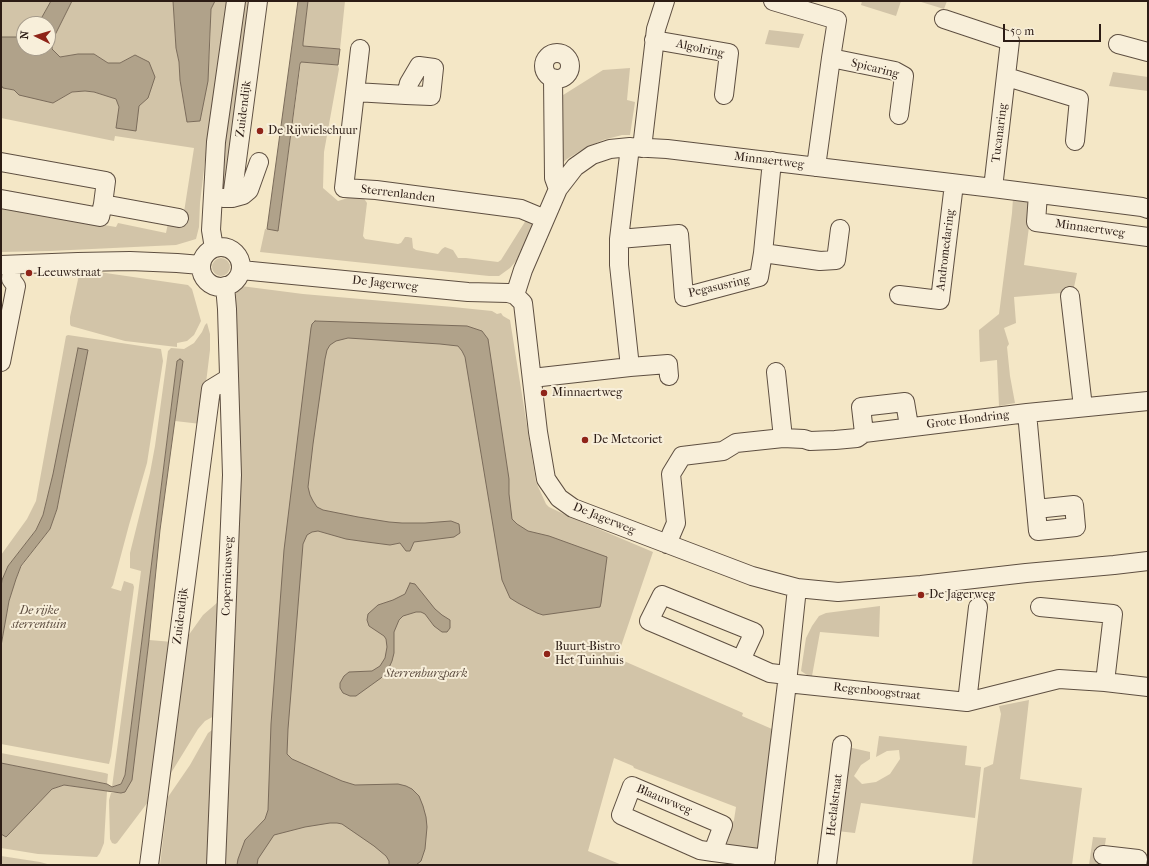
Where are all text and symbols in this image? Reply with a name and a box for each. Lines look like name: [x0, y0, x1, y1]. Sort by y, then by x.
north arrow: [16, 16, 56, 56]
scale bar: [1005, 16, 1103, 42]
text: 50 m: [1010, 24, 1034, 38]
text: N: [18, 30, 31, 40]
street label: Algolring: [675, 37, 725, 61]
street label: Spicaring: [849, 56, 901, 82]
street label: Zuidendijk: [233, 80, 255, 138]
street label: Tucanaring: [989, 102, 1011, 164]
place label: De Rijwielschuur: [268, 124, 357, 138]
marker: De Rijwielschuur: [255, 126, 265, 136]
street label: Minnaertweg: [733, 150, 805, 172]
street label: Sterrenlanden: [360, 182, 436, 206]
street label: Andromedaring: [934, 208, 958, 292]
street label: Minnaertweg: [1054, 217, 1126, 241]
place label: Leeuwstraat: [37, 266, 101, 280]
marker: Leeuwstraat: [24, 268, 34, 278]
street label: De Jagerweg: [351, 273, 419, 295]
street label: Pegasusring: [687, 273, 751, 301]
place label: Minnaertweg: [552, 386, 622, 400]
marker: Minnaertweg: [539, 388, 549, 398]
street label: Grote Hondring: [926, 408, 1010, 432]
place label: De Meteoriet: [593, 433, 662, 447]
marker: De Meteoriet: [580, 435, 590, 445]
street label: De Jagerweg: [571, 500, 637, 538]
street label: Copernicusweg: [219, 536, 237, 616]
street label: Zuidendijk: [170, 587, 192, 645]
place label: De Jagerweg: [929, 588, 995, 602]
marker: De Jagerweg: [916, 590, 926, 600]
park label: De rijke sterrentuin: [12, 604, 66, 632]
place label: Buurt-Bistro Het Tuinhuis: [555, 640, 624, 668]
marker: Buurt-Bistro Het Tuinhuis: [542, 649, 552, 659]
park label: Sterrenburgpark: [384, 667, 468, 681]
street label: Regenboogstraat: [833, 680, 921, 704]
street label: Heelalstraat: [824, 773, 846, 837]
street label: Blaauwweg: [634, 782, 694, 818]

